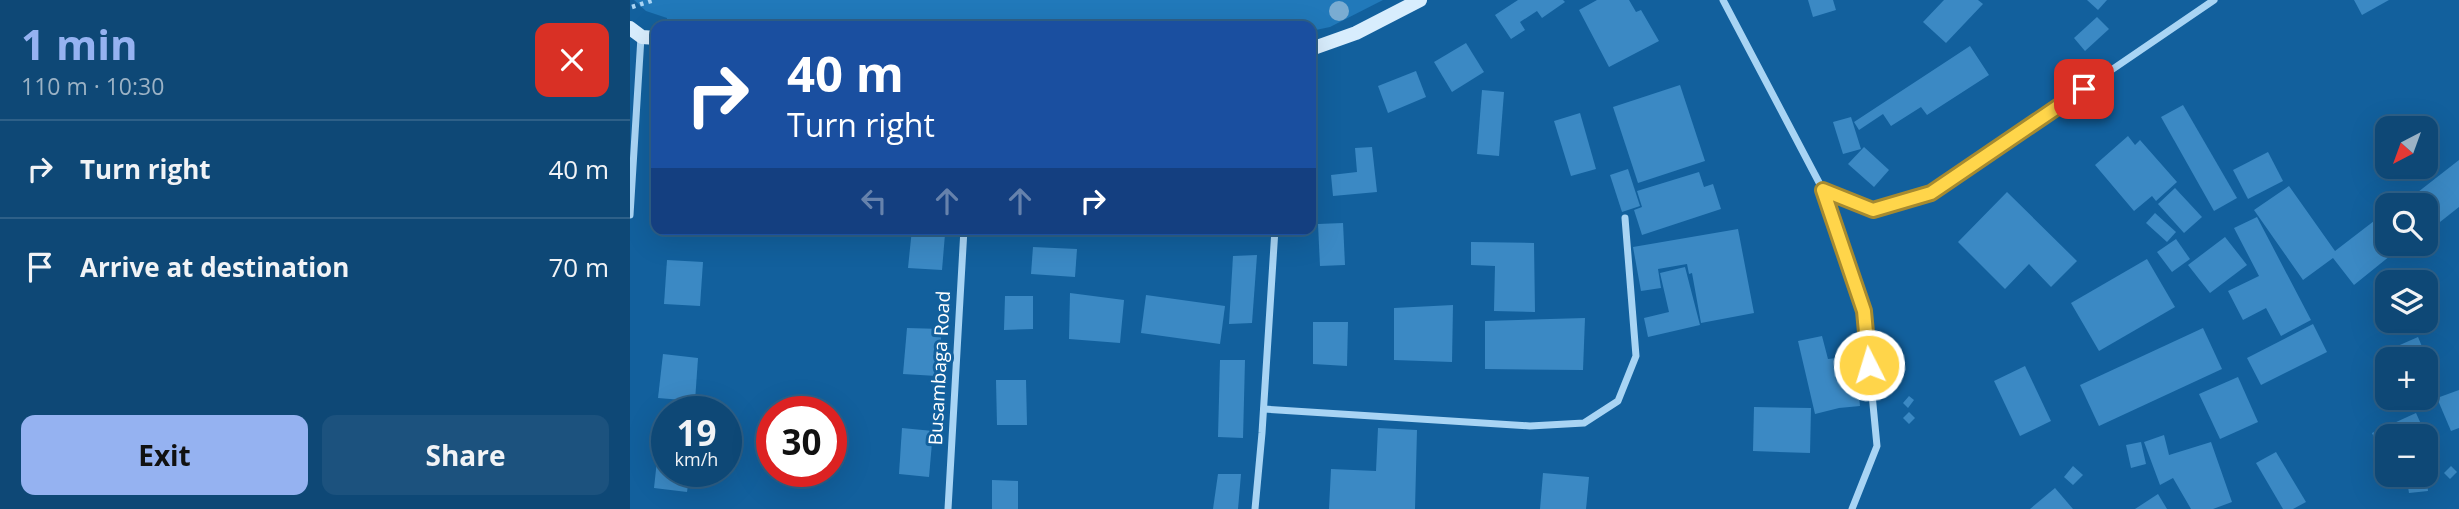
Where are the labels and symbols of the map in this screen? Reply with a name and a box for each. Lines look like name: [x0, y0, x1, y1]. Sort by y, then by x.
pin: [2054, 59, 2114, 119]
north arrow: [2375, 116, 2438, 178]
street label: Busambaga Road: [922, 290, 956, 446]
position arrow: [1832, 328, 1906, 402]
speed limit sign: 30: [756, 396, 847, 487]

